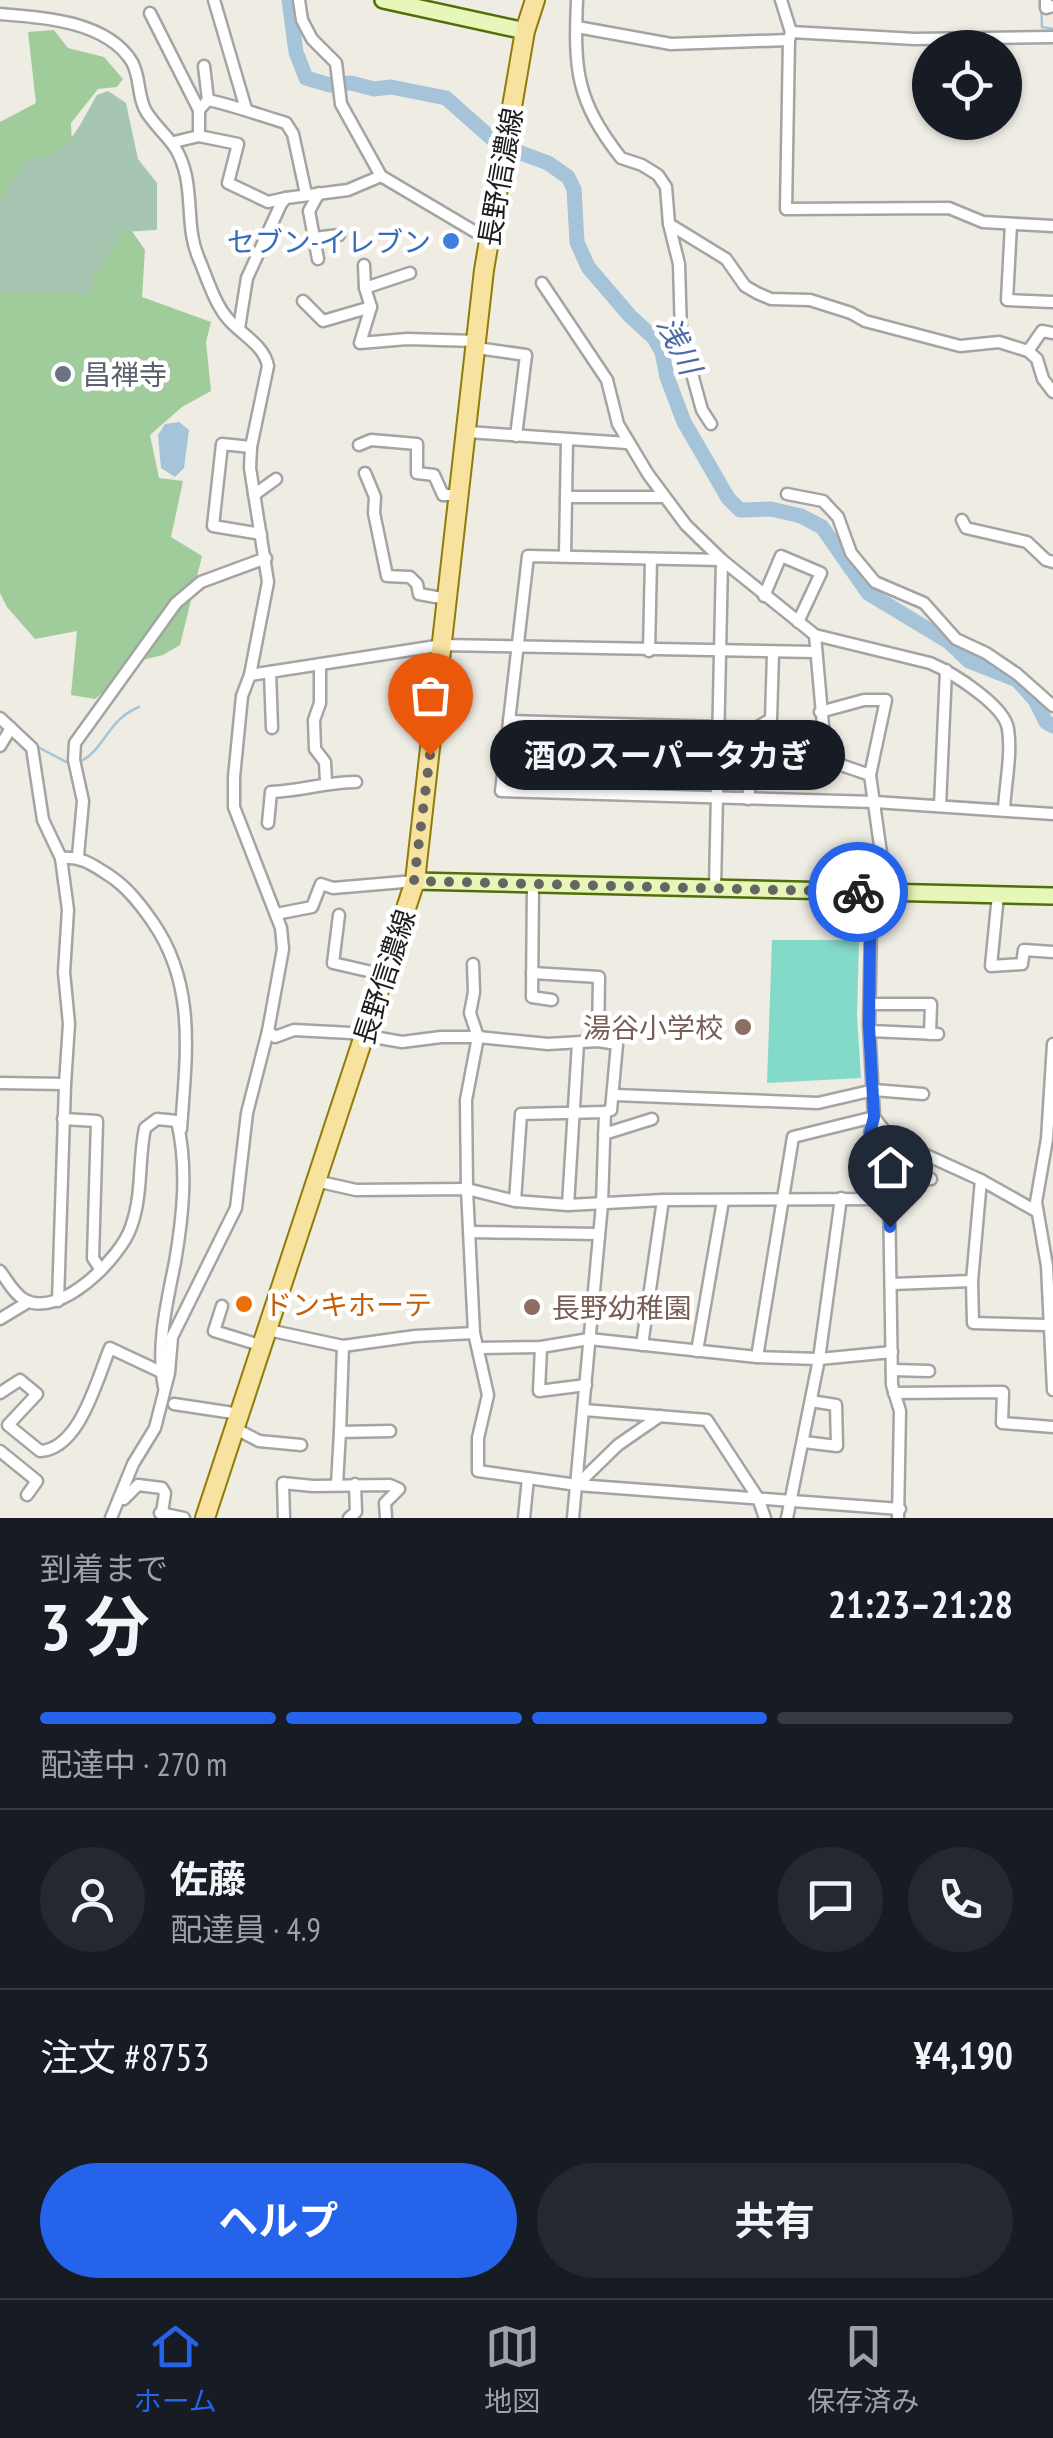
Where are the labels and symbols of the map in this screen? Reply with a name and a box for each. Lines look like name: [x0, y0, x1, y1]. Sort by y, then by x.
street label: 長野信濃線: [470, 105, 530, 249]
place label: セブン-イレブン: [227, 223, 431, 260]
marker: セブン-イレブン: [440, 230, 462, 252]
water label: 浅川: [649, 309, 712, 383]
place label: 昌禅寺: [83, 356, 167, 393]
marker: 昌禅寺: [52, 363, 74, 385]
pin: [388, 653, 473, 756]
callout: 酒のスーパータカぎ: [490, 720, 845, 790]
courier: [808, 842, 908, 942]
street label: 長野信濃線: [345, 905, 423, 1049]
place label: 湯谷小学校: [583, 1009, 723, 1046]
marker: 湯谷小学校: [732, 1016, 754, 1038]
pin: [848, 1125, 933, 1228]
place label: ドンキホーテ: [264, 1286, 432, 1323]
place label: 長野幼稚園: [552, 1289, 692, 1326]
marker: ドンキホーテ: [233, 1293, 255, 1315]
marker: 長野幼稚園: [521, 1296, 543, 1318]

